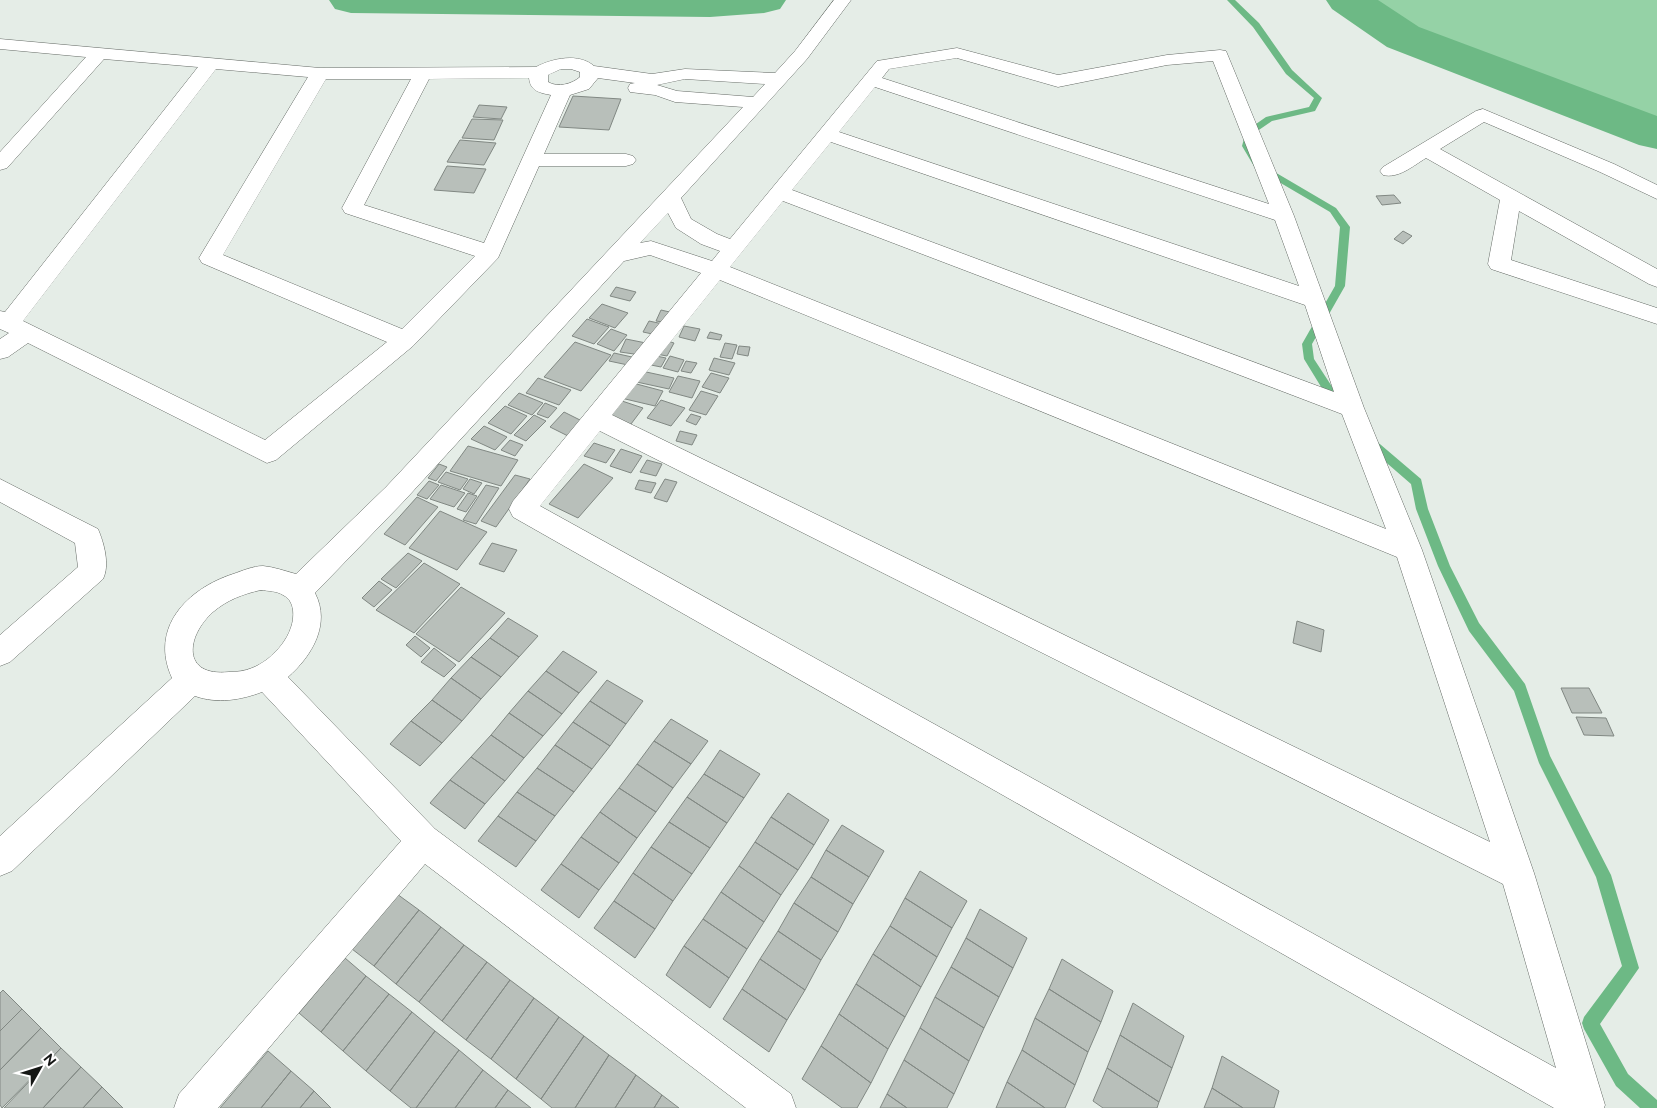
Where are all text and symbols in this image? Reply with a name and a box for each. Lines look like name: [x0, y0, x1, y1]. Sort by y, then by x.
north arrow: [15, 1043, 65, 1093]
text: N: [41, 1051, 60, 1069]

